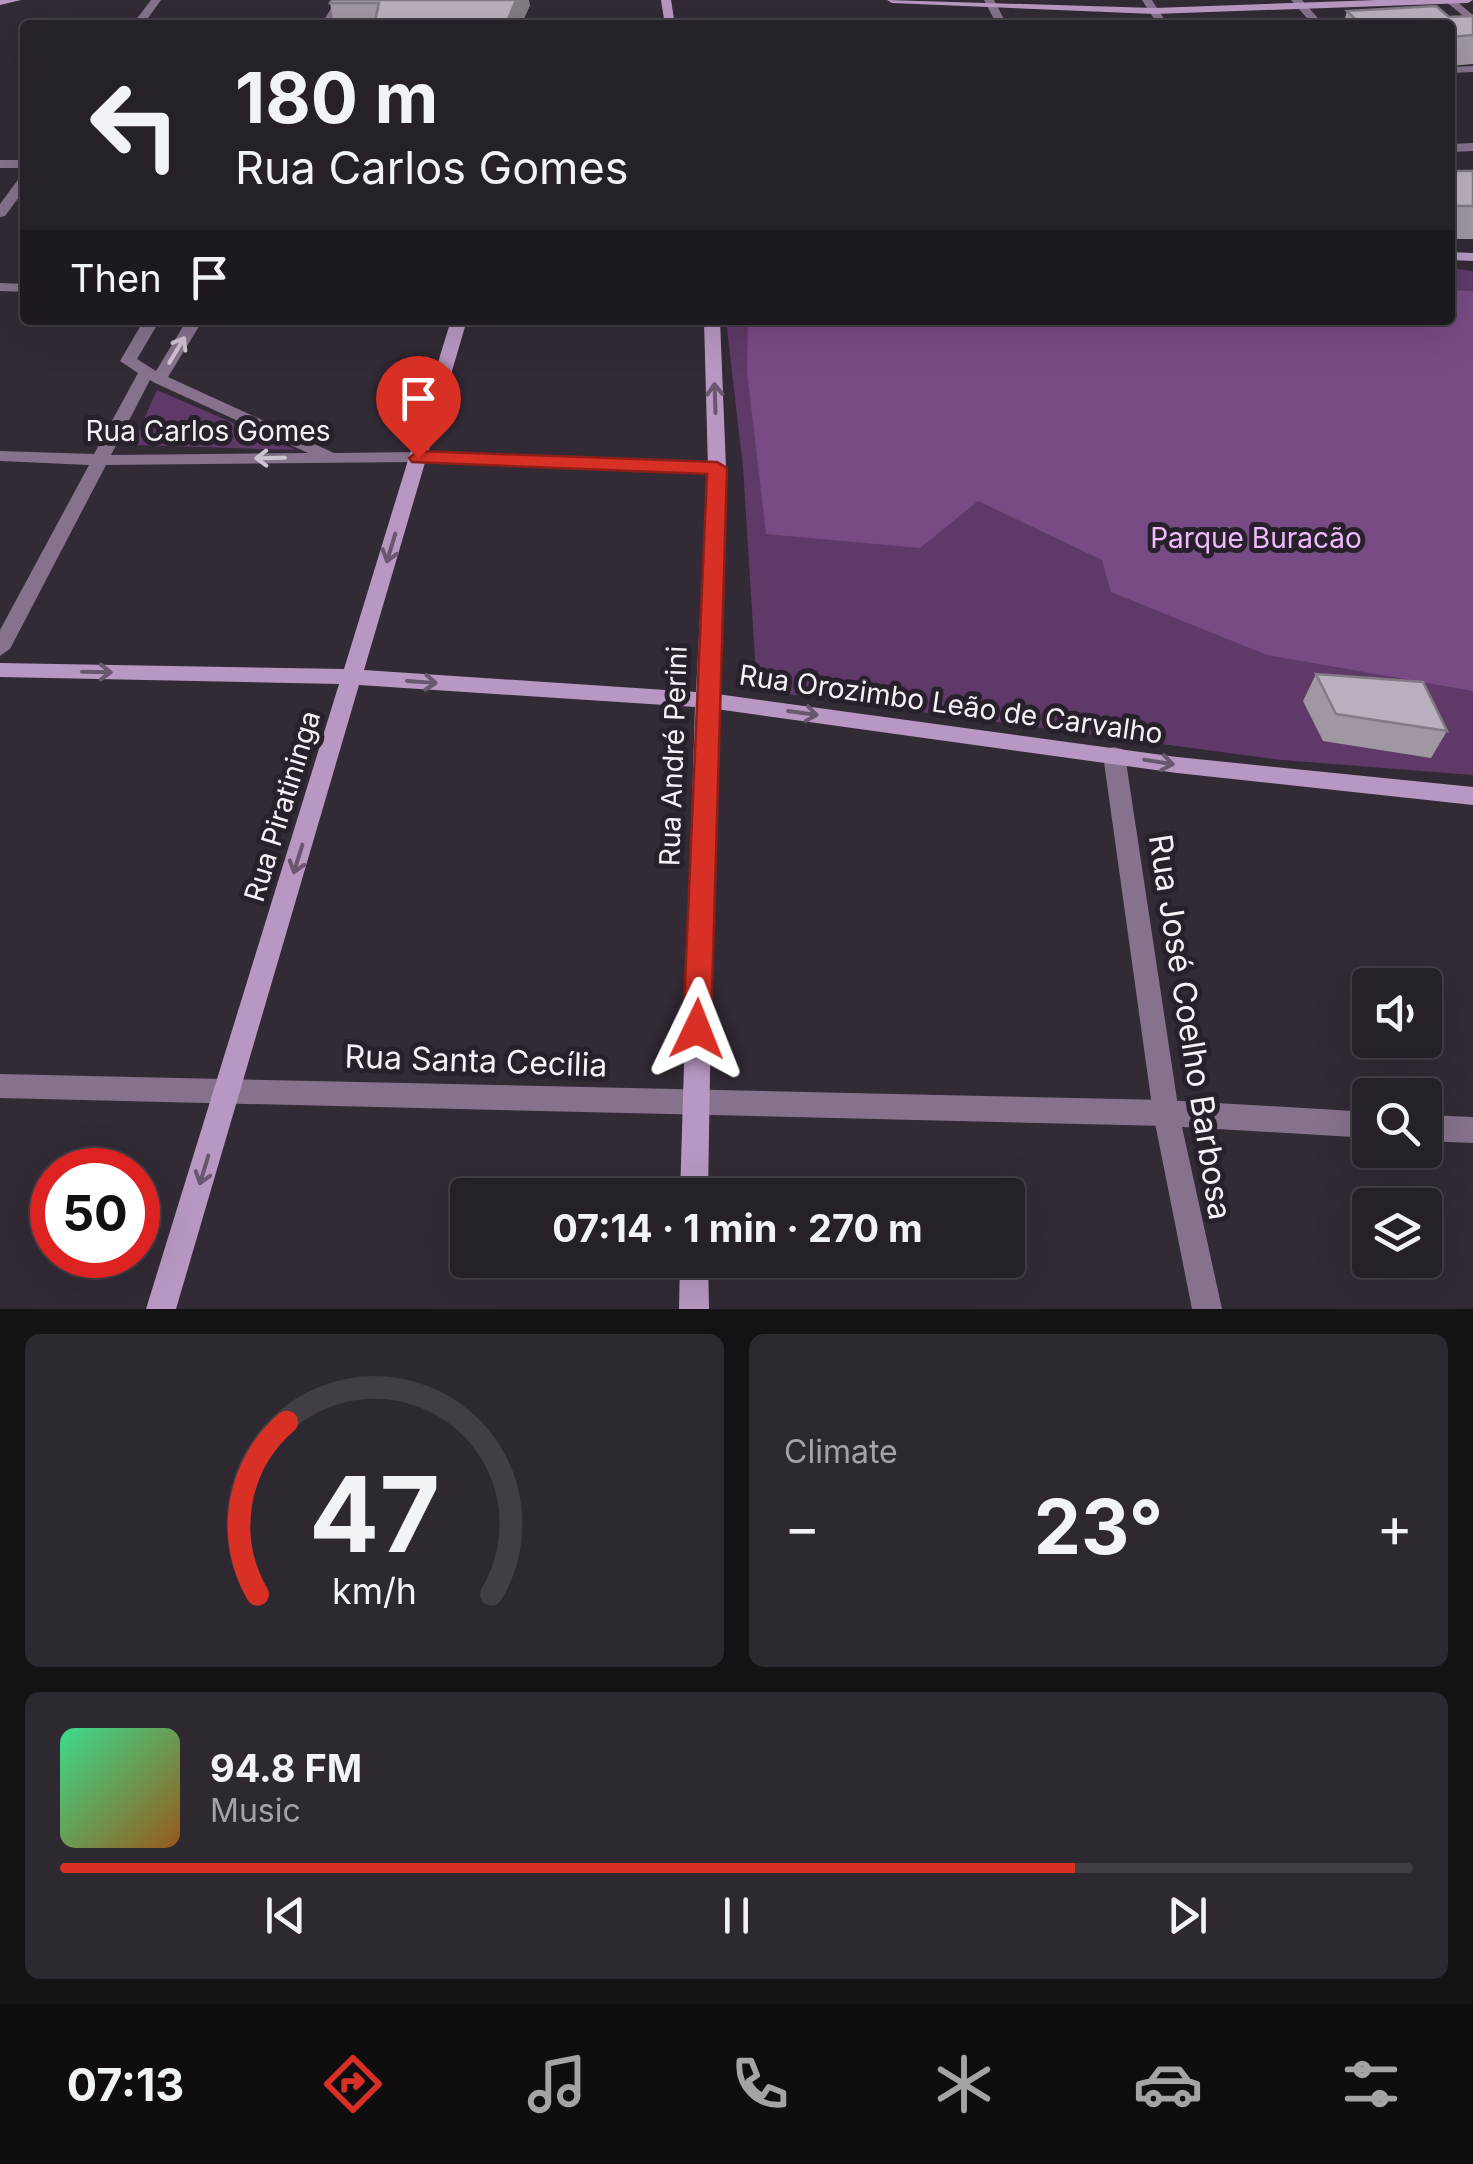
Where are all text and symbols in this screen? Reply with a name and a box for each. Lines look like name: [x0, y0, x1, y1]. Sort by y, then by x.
text: 180 m: [235, 55, 438, 140]
icon: left: [70, 60, 200, 190]
text: Rua Carlos Gomes: [235, 140, 629, 195]
icon: arrive: [182, 250, 237, 305]
text: Then: [70, 255, 162, 301]
one-way arrow: [167, 336, 187, 365]
pin: [376, 356, 461, 459]
icon: arrive: [391, 371, 446, 426]
one-way arrow: [705, 382, 724, 414]
street label: Rua Carlos Gomes: [86, 414, 330, 448]
one-way arrow: [254, 448, 286, 468]
park label: Parque Buracão: [1150, 521, 1362, 555]
one-way arrow: [381, 531, 399, 563]
street label: Rua André Perini: [652, 645, 694, 867]
street label: Rua Orozimbo Leão de Carvalho: [737, 657, 1165, 751]
one-way arrow: [80, 662, 113, 682]
one-way arrow: [406, 673, 438, 692]
one-way arrow: [786, 704, 818, 723]
street label: Rua Piratininga: [237, 706, 327, 906]
one-way arrow: [1143, 753, 1175, 772]
street label: Rua José Coelho Barbosa: [1141, 831, 1240, 1222]
one-way arrow: [288, 843, 306, 874]
map controls: [1352, 968, 1442, 1278]
button: sound: [1352, 968, 1442, 1058]
position arrow: [645, 977, 749, 1081]
street label: Rua Santa Cecília: [344, 1036, 608, 1085]
button: search: [1352, 1078, 1442, 1168]
speed limit sign: 50: [30, 1148, 160, 1278]
one-way arrow: [194, 1154, 212, 1185]
button: layers: [1352, 1188, 1442, 1278]
text: 07:14 · 1 min · 270 m: [552, 1205, 923, 1251]
text: Climate: [784, 1432, 898, 1471]
text: 47: [309, 1451, 440, 1577]
text: 23°: [1034, 1481, 1163, 1572]
text: −: [784, 1494, 820, 1560]
text: +: [1377, 1494, 1413, 1560]
text: km/h: [332, 1569, 417, 1613]
text: 94.8 FM: [210, 1745, 362, 1791]
text: Music: [210, 1791, 301, 1830]
icon: previous: [258, 1888, 313, 1943]
icon: pause: [709, 1888, 764, 1943]
icon: next: [1160, 1888, 1215, 1943]
icon: directions: [318, 2049, 388, 2119]
icon: music: [522, 2049, 592, 2119]
icon: phone: [725, 2049, 795, 2119]
icon: climate: [929, 2049, 999, 2119]
icon: car: [1133, 2049, 1203, 2119]
icon: filters: [1336, 2049, 1406, 2119]
text: 07:13: [67, 2057, 184, 2112]

